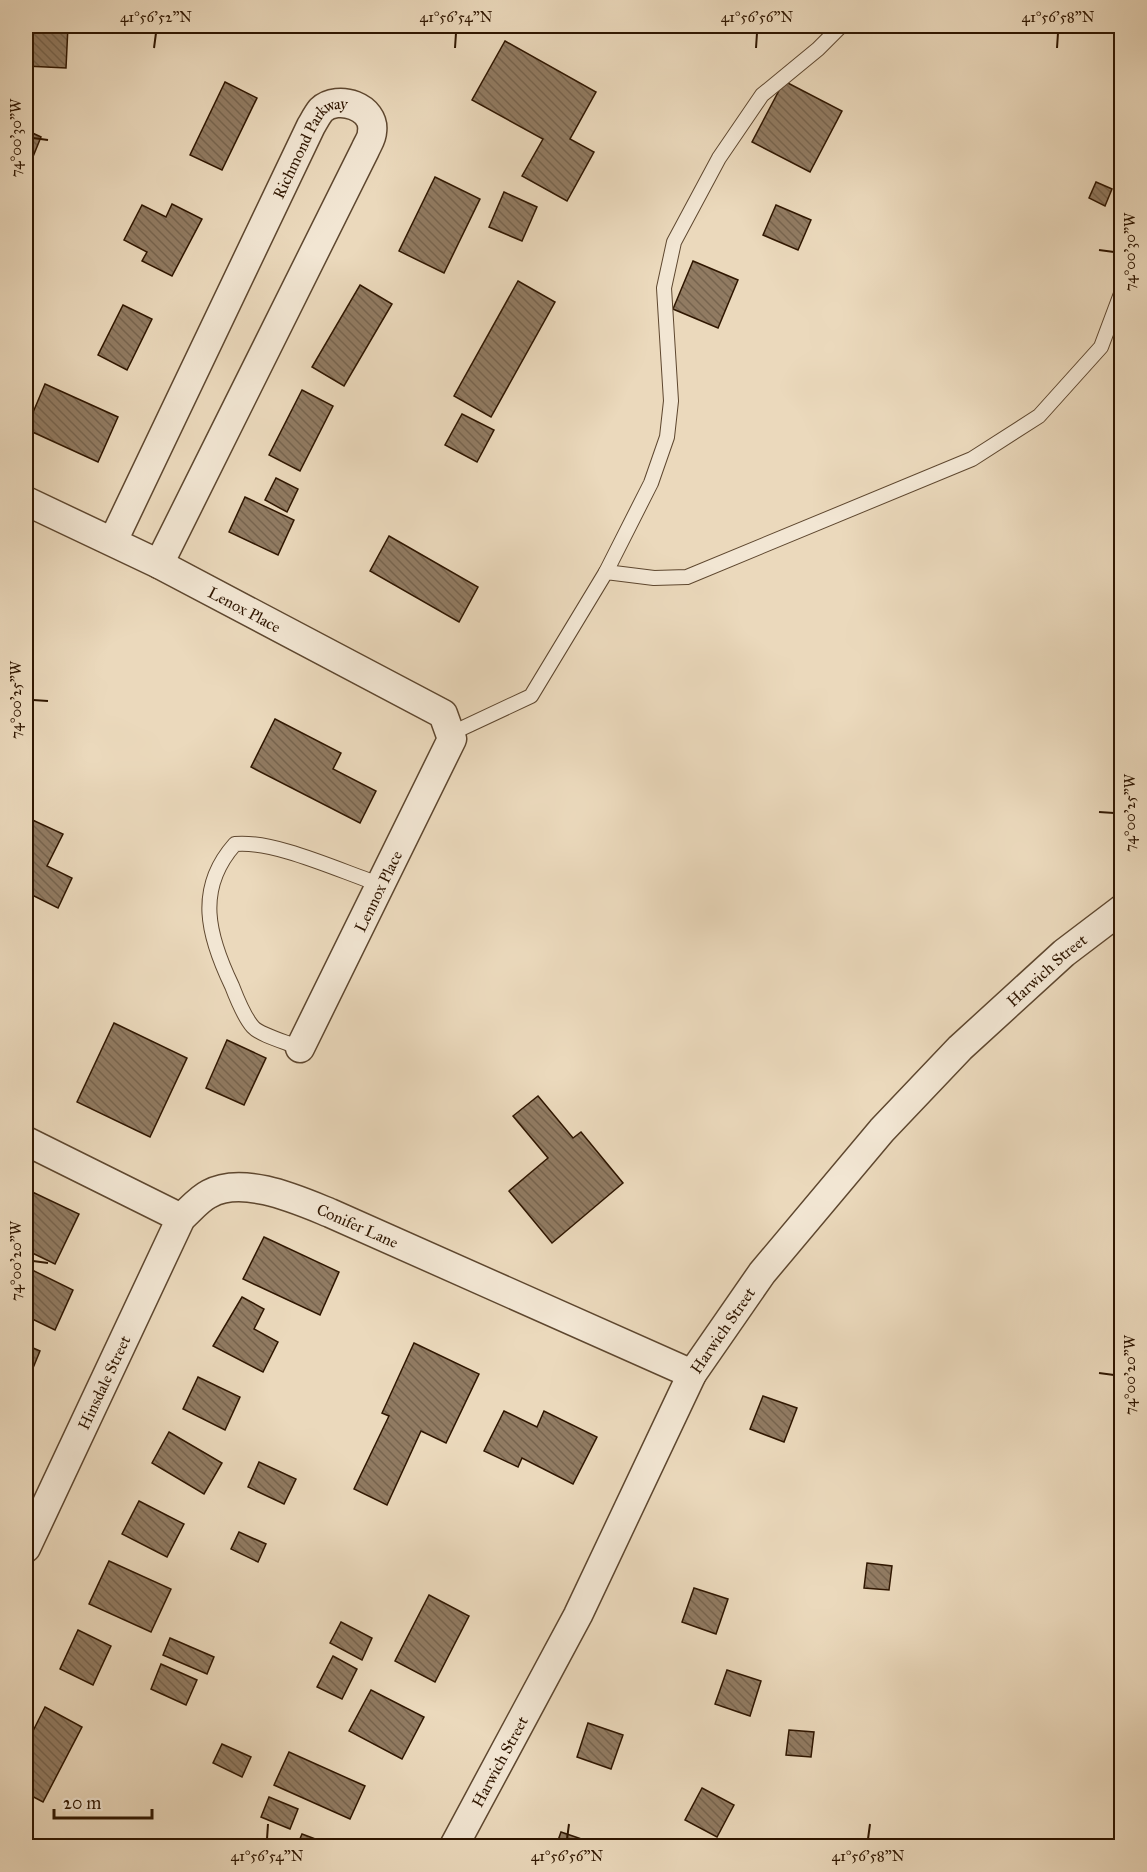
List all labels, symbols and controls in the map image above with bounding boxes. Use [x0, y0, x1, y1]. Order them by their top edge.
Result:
text: 41°56'52"N [120, 8, 192, 26]
text: 41°56'54"N [420, 8, 493, 26]
text: 41°56'56"N [721, 8, 794, 26]
text: 41°56'58"N [1022, 8, 1095, 26]
street label: Richmond Parkway [269, 94, 349, 202]
text: 74°00'30"W [7, 98, 25, 177]
text: 74°00'30"W [1121, 212, 1139, 291]
street label: Lenox Place [205, 583, 284, 637]
text: 74°00'25"W [7, 660, 25, 739]
text: 74°00'25"W [1121, 773, 1139, 852]
street label: Lennox Place [351, 847, 406, 935]
street label: Harwich Street [1003, 930, 1091, 1011]
street label: Conifer Lane [314, 1200, 401, 1252]
text: 74°00'20"W [7, 1220, 25, 1301]
street label: Harwich Street [686, 1284, 759, 1377]
street label: Hinsdale Street [74, 1332, 135, 1433]
text: 74°00'20"W [1121, 1334, 1139, 1415]
street label: Harwich Street [468, 1713, 532, 1810]
scale bar [54, 1782, 152, 1820]
text: 20 m [63, 1792, 101, 1814]
text: 41°56'54"N [231, 1847, 304, 1865]
text: 41°56'56"N [531, 1847, 604, 1865]
text: 41°56'58"N [832, 1847, 905, 1865]

